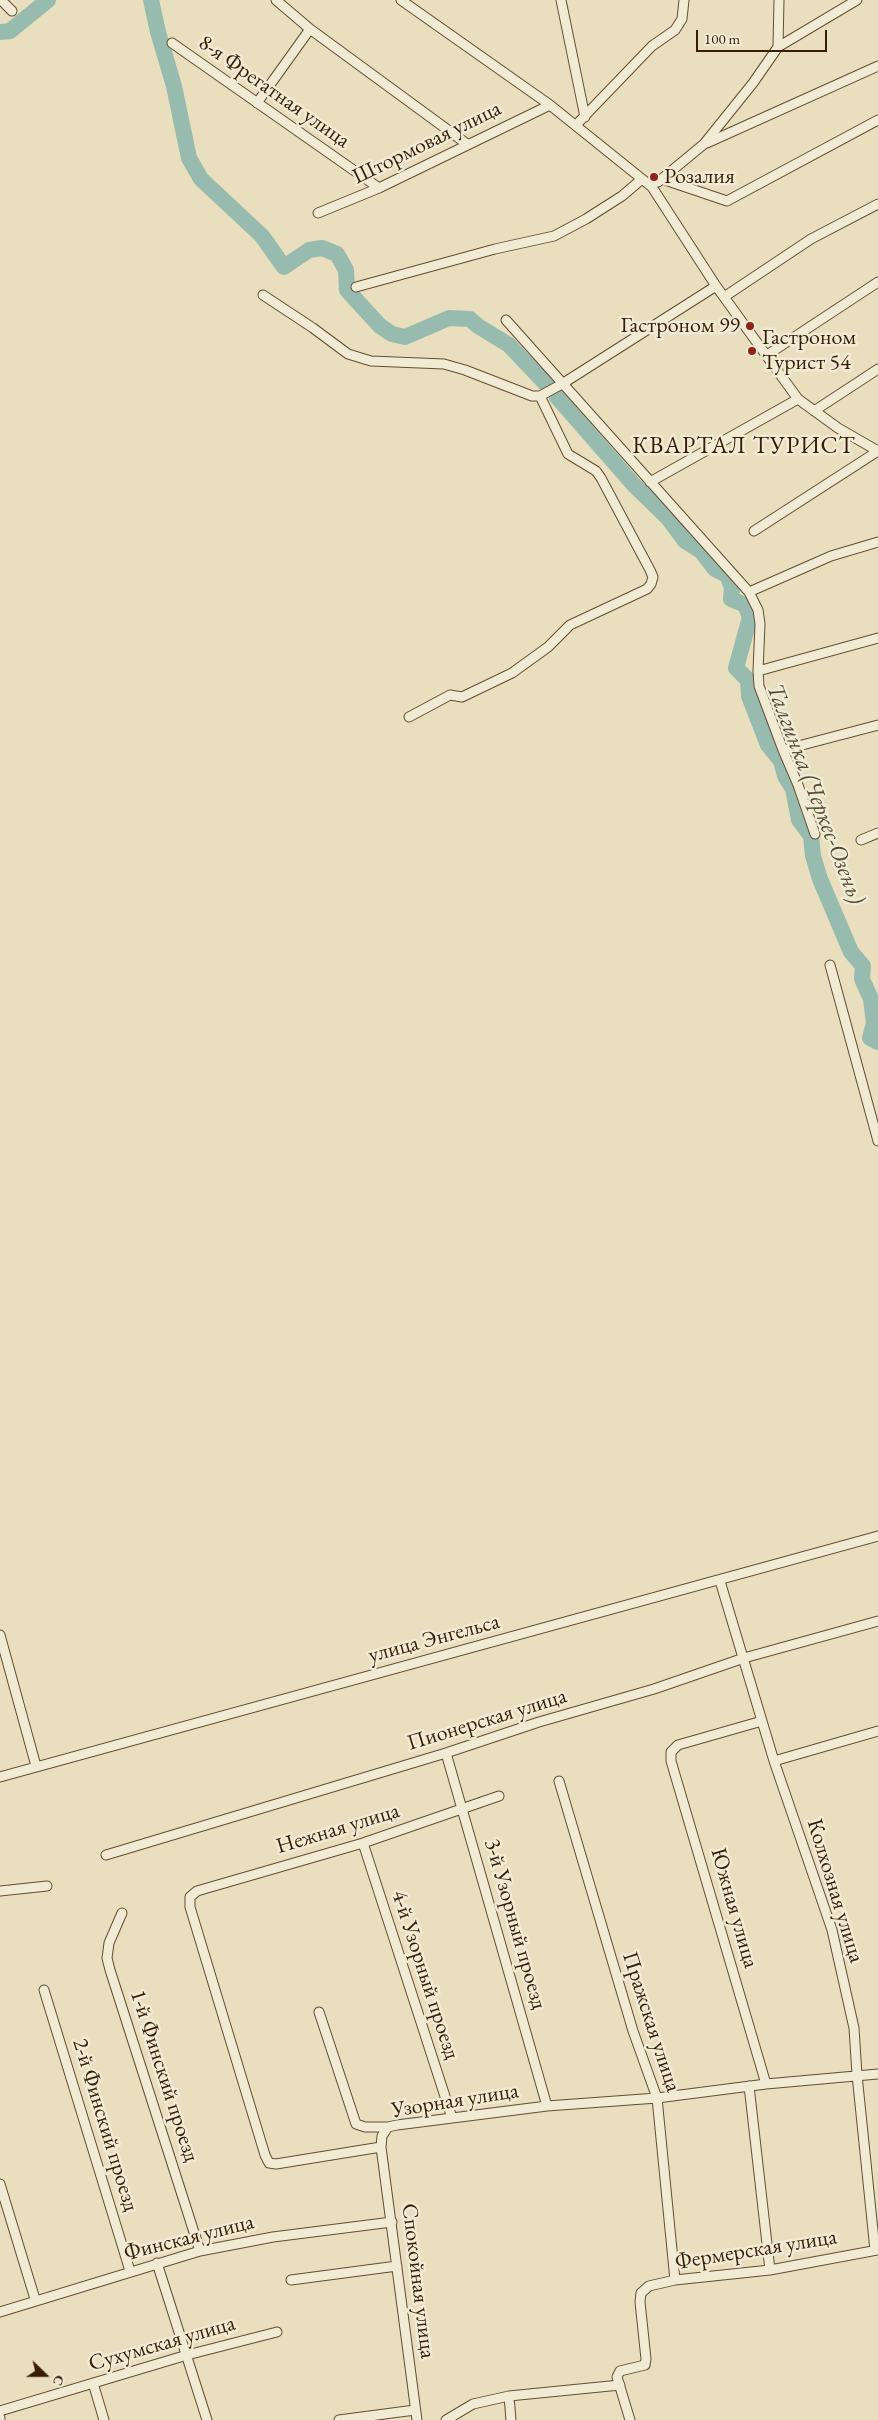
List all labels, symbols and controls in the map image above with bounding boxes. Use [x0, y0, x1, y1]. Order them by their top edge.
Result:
scale bar [698, 20, 829, 52]
text: 100 m [704, 29, 740, 48]
street label: 8-я Фрегатная улица [193, 30, 355, 154]
street label: Штормовая улица [348, 96, 506, 190]
place label: Розалия [664, 164, 735, 190]
marker: Розалия [648, 171, 660, 183]
place label: Гастроном 99 [621, 313, 740, 339]
marker: Гастроном 99 [744, 320, 756, 332]
place label: Гастроном Турист 54 [762, 325, 856, 376]
marker: Гастроном Турист 54 [746, 345, 758, 357]
district label: КВАРТАЛ ТУРИСТ [631, 432, 857, 460]
water label: Талгинка (Черкес-Озень) [760, 680, 870, 908]
street label: улица Энгельса [365, 1609, 503, 1669]
street label: Пионерская улица [404, 1683, 570, 1757]
street label: Нежная улица [273, 1798, 403, 1860]
street label: Колхозная улица [801, 1816, 869, 1966]
street label: 3-й Узорный проезд [478, 1836, 552, 2012]
street label: Южная улица [704, 1845, 764, 1971]
street label: 4-й Узорный проезд [385, 1887, 465, 2063]
street label: Пражская улица [616, 1949, 686, 2095]
street label: 1-й Финский проезд [124, 1987, 204, 2165]
street label: 2-й Финский проезд [66, 2035, 144, 2215]
street label: Узорная улица [390, 2078, 520, 2124]
street label: Спокойная улица [395, 2202, 441, 2360]
street label: Финская улица [121, 2209, 257, 2267]
street label: Фермерская улица [673, 2224, 839, 2276]
street label: Сухумская улица [86, 2310, 238, 2378]
north arrow [20, 2350, 70, 2400]
text: С [49, 2373, 69, 2389]

